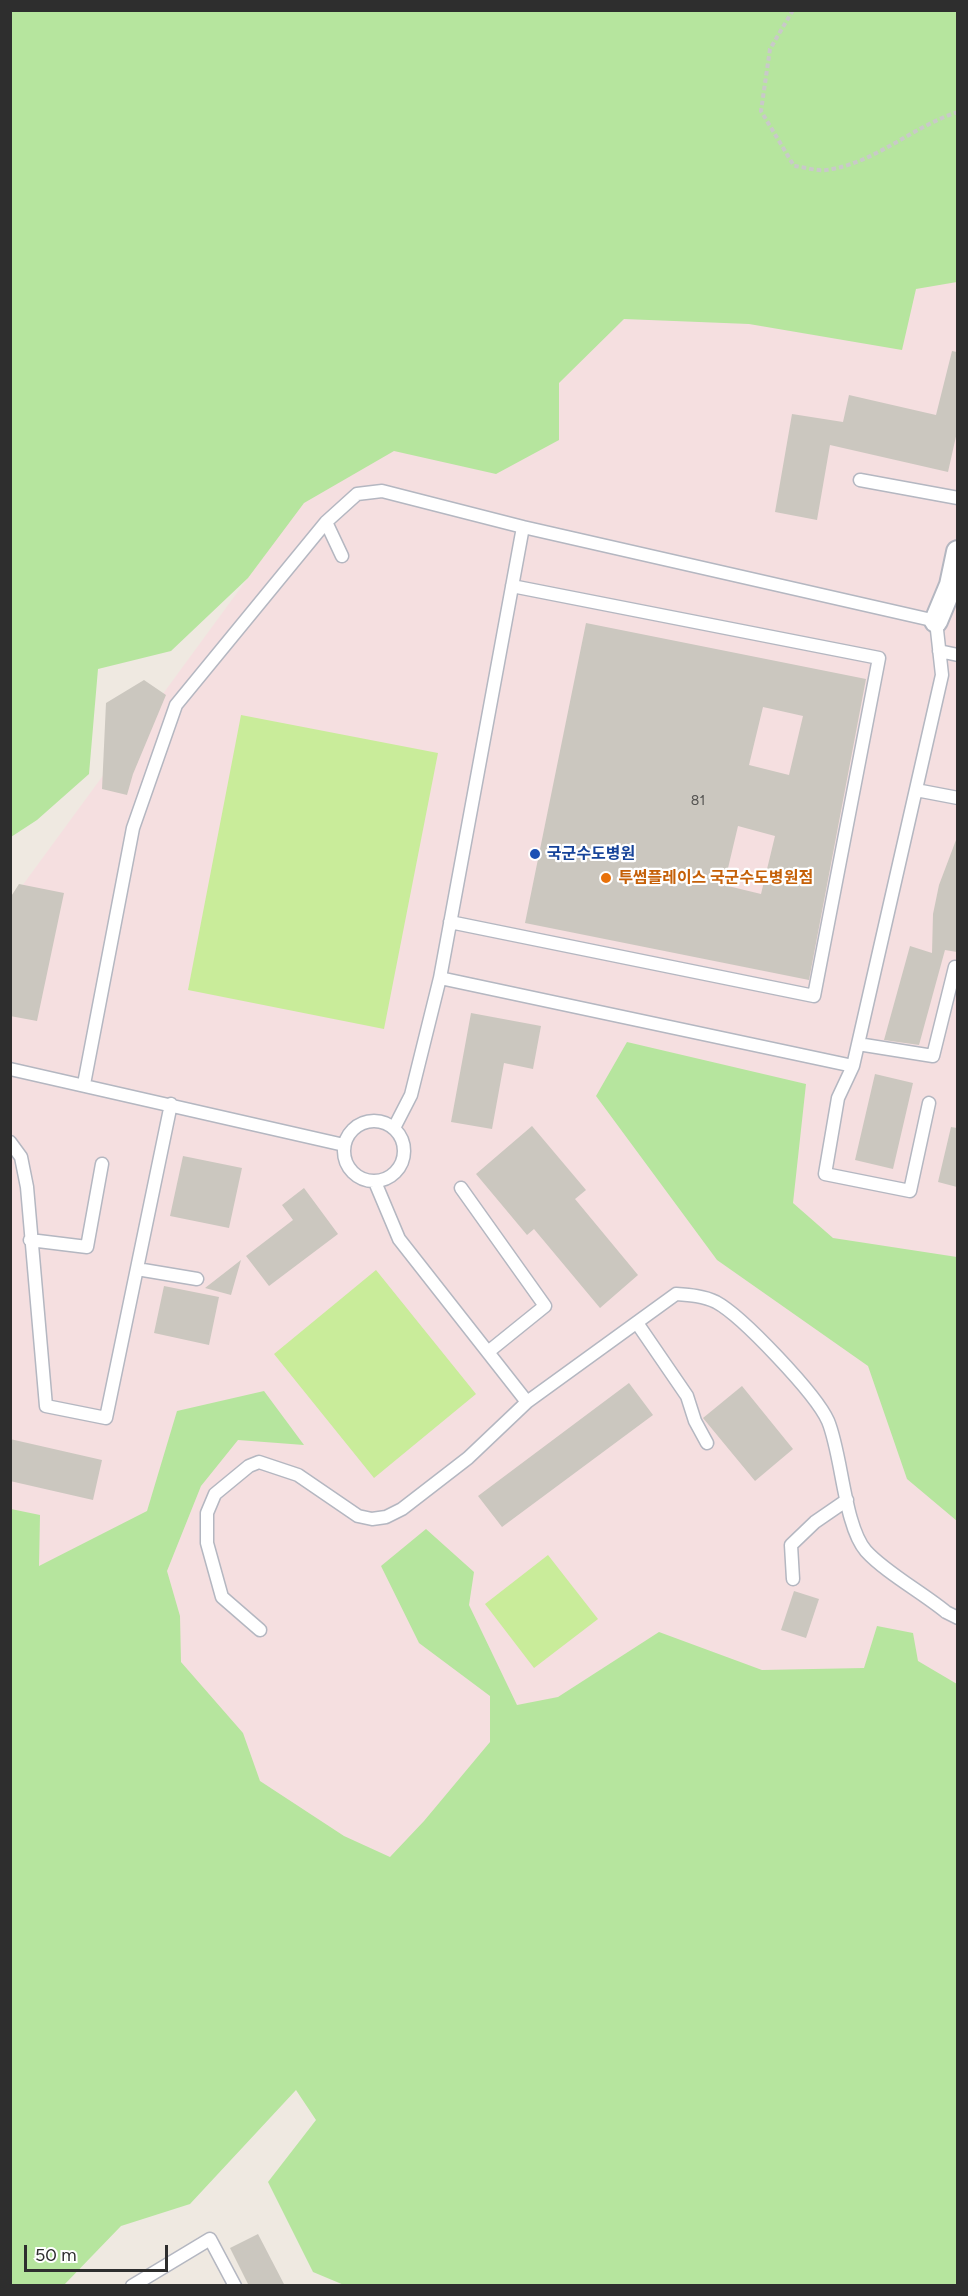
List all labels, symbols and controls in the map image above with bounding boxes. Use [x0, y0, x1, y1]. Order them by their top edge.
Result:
house number: 81 [691, 793, 705, 809]
place label: 국군수도병원 [547, 844, 635, 864]
marker: 국군수도병원 [528, 847, 542, 861]
place label: 투썸플레이스 국군수도병원점 [618, 868, 813, 888]
marker: 투썸플레이스 국군수도병원점 [599, 871, 613, 885]
scale bar [27, 2233, 171, 2271]
text: 50 m [35, 2244, 77, 2266]

